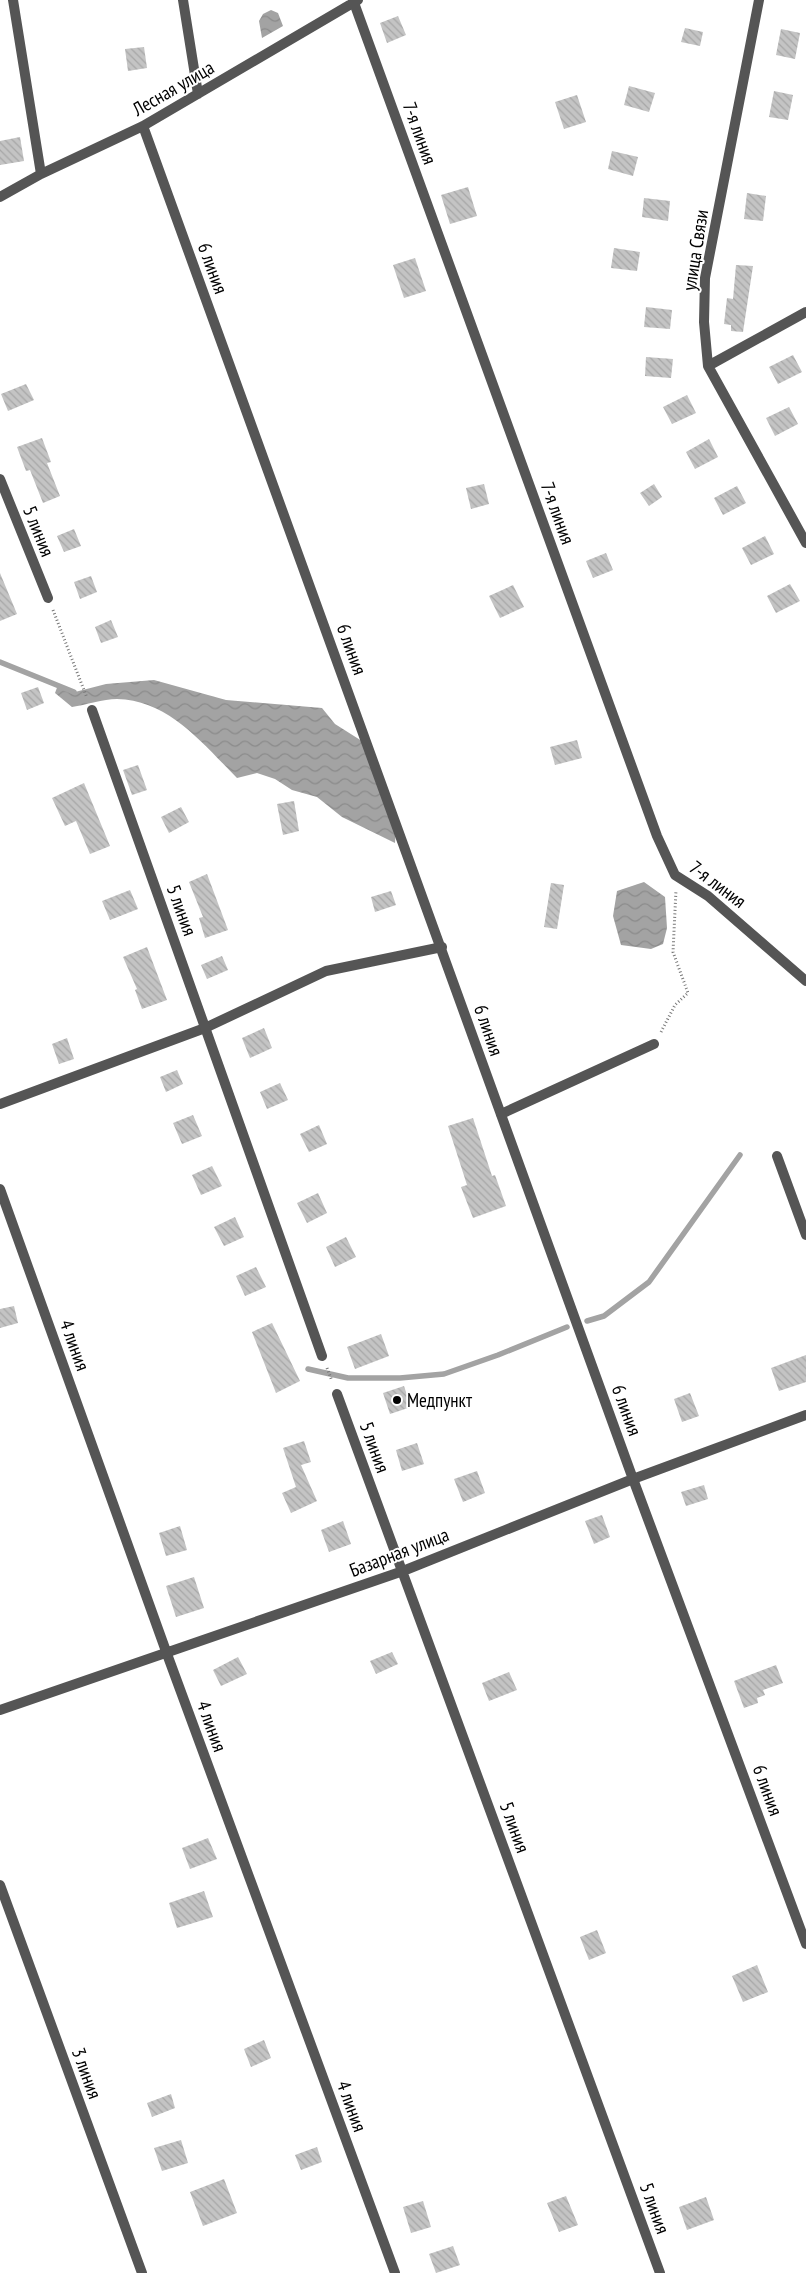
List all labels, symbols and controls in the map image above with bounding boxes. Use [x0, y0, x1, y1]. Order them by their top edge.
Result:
street label: Лесная улица [127, 55, 218, 121]
street label: 7-я линия [398, 99, 442, 167]
street label: улица Связи [677, 208, 713, 292]
street label: 6 линия [193, 239, 233, 297]
street label: 7-я линия [536, 479, 580, 547]
street label: 5 линия [18, 502, 60, 560]
street label: 6 линия [332, 620, 372, 678]
street label: 7-я линия [685, 855, 751, 913]
street label: 5 линия [162, 881, 202, 939]
street label: 6 линия [469, 1001, 509, 1059]
street label: 4 линия [55, 1316, 95, 1374]
street label: 6 линия [607, 1381, 647, 1439]
place label: Медпункт [407, 1388, 473, 1412]
marker: Медпункт [391, 1394, 403, 1406]
street label: 5 линия [355, 1418, 395, 1476]
street label: Базарная улица [346, 1522, 452, 1582]
street label: 4 линия [192, 1697, 232, 1755]
street label: 6 линия [748, 1761, 788, 1819]
street label: 5 линия [495, 1798, 535, 1856]
street label: 3 линия [67, 2044, 107, 2102]
street label: 4 линия [332, 2077, 372, 2135]
street label: 5 линия [635, 2179, 675, 2237]

